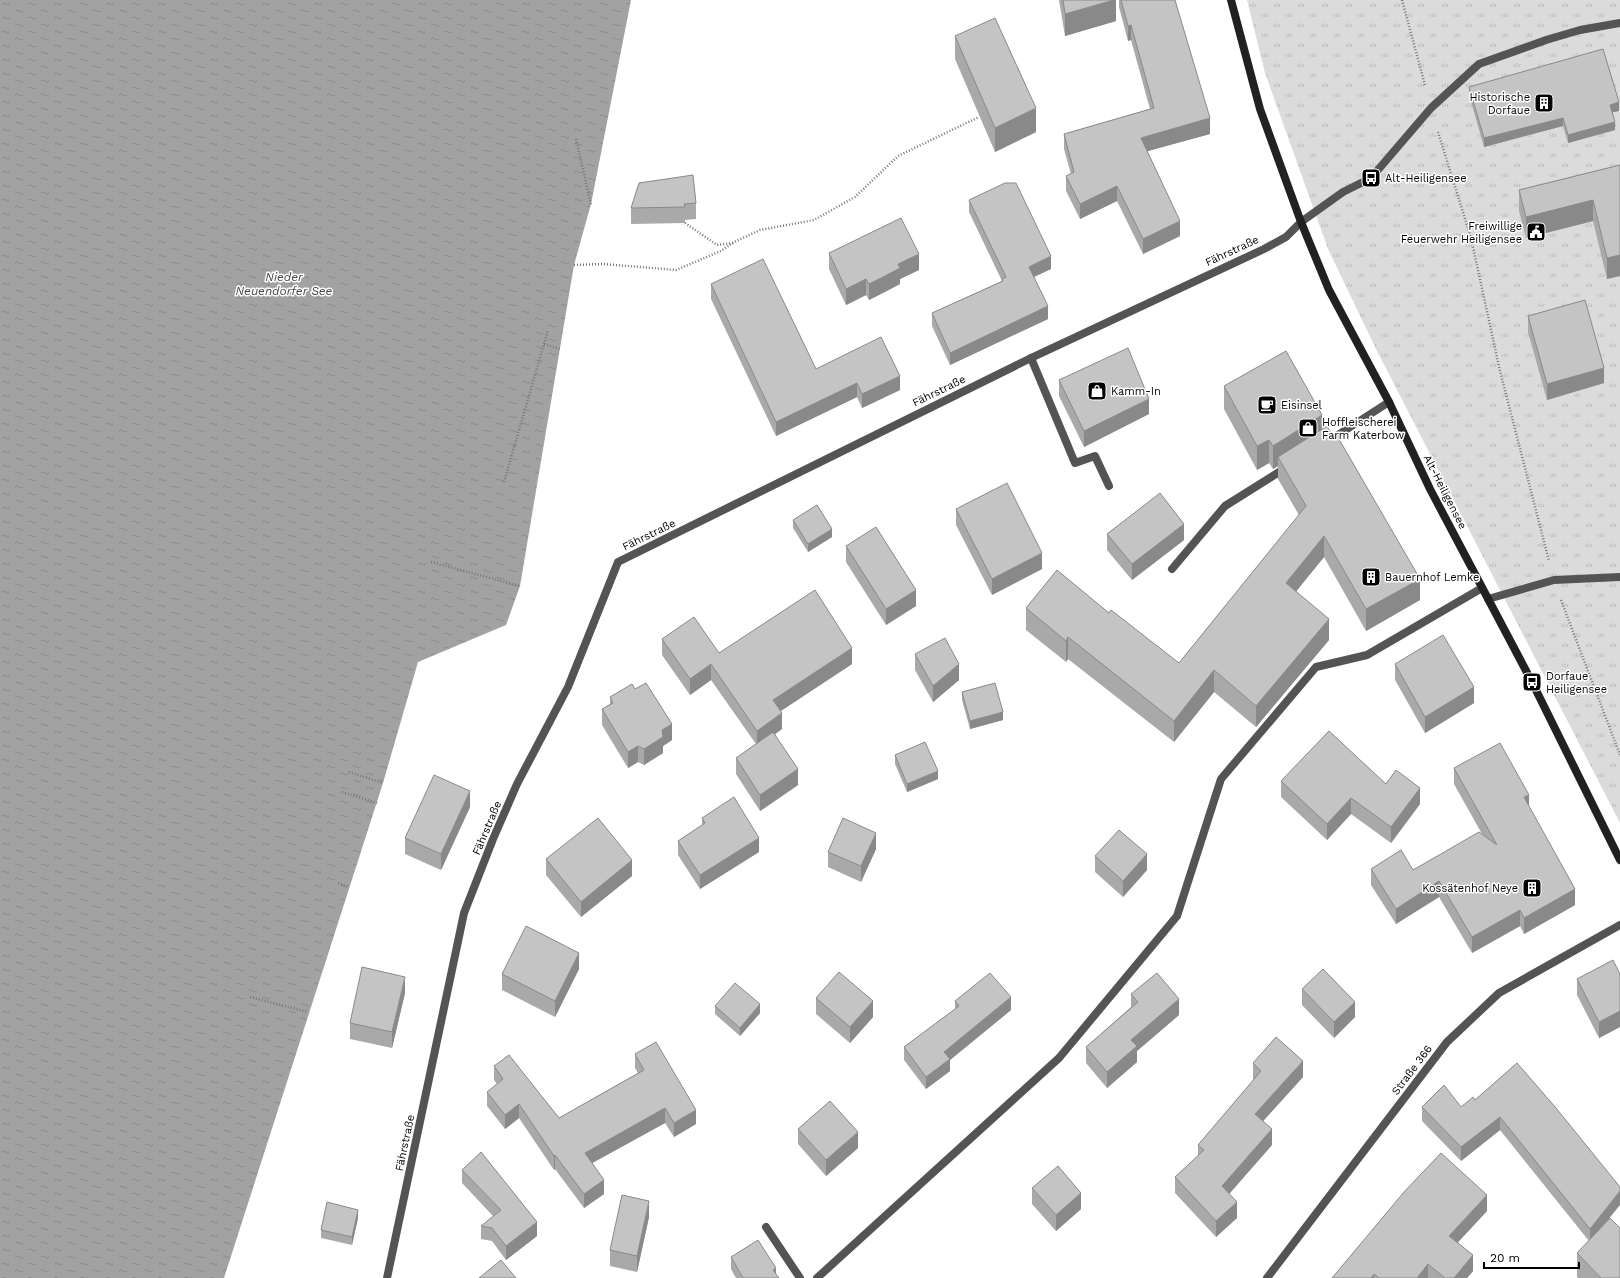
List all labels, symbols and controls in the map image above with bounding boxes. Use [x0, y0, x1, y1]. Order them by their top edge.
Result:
place label: Historische Dorfaue [1469, 91, 1530, 117]
building icon: Historische Dorfaue [1533, 92, 1555, 114]
bus stop icon: Alt-Heiligensee [1360, 167, 1382, 189]
place label: Alt-Heiligensee [1385, 172, 1467, 185]
place label: Freiwillige Feuerwehr Heiligensee [1401, 220, 1522, 246]
public building icon: Freiwillige Feuerwehr Heiligensee [1525, 221, 1547, 243]
street label: Fährstraße [1203, 233, 1261, 269]
water label: Nieder Neuendorfer See [236, 270, 333, 298]
street label: Fährstraße [910, 373, 968, 409]
shop icon: Kamm-In [1086, 380, 1108, 402]
place label: Kamm-In [1111, 385, 1161, 398]
cafe icon: Eisinsel [1256, 394, 1278, 416]
place label: Eisinsel [1281, 399, 1323, 412]
place label: Hoffleischerei Farm Katerbow [1322, 416, 1404, 442]
shop icon: Hoffleischerei Farm Katerbow [1297, 417, 1319, 439]
street label: Alt-Heiligensee [1421, 453, 1469, 531]
street label: Fährstraße [620, 517, 678, 553]
building icon: Bauernhof Lemke [1360, 566, 1382, 588]
place label: Bauernhof Lemke [1385, 571, 1479, 584]
place label: Dorfaue Heiligensee [1546, 670, 1607, 696]
bus stop icon: Dorfaue Heiligensee [1521, 671, 1543, 693]
street label: Fährstraße [470, 799, 504, 857]
building icon: Kossätenhof Neye [1521, 877, 1543, 899]
place label: Kossätenhof Neye [1422, 882, 1518, 895]
street label: Straße 366 [1389, 1042, 1435, 1097]
street label: Fährstraße [393, 1114, 417, 1172]
scale bar [1484, 1244, 1579, 1270]
text: 20 m [1490, 1251, 1520, 1265]

